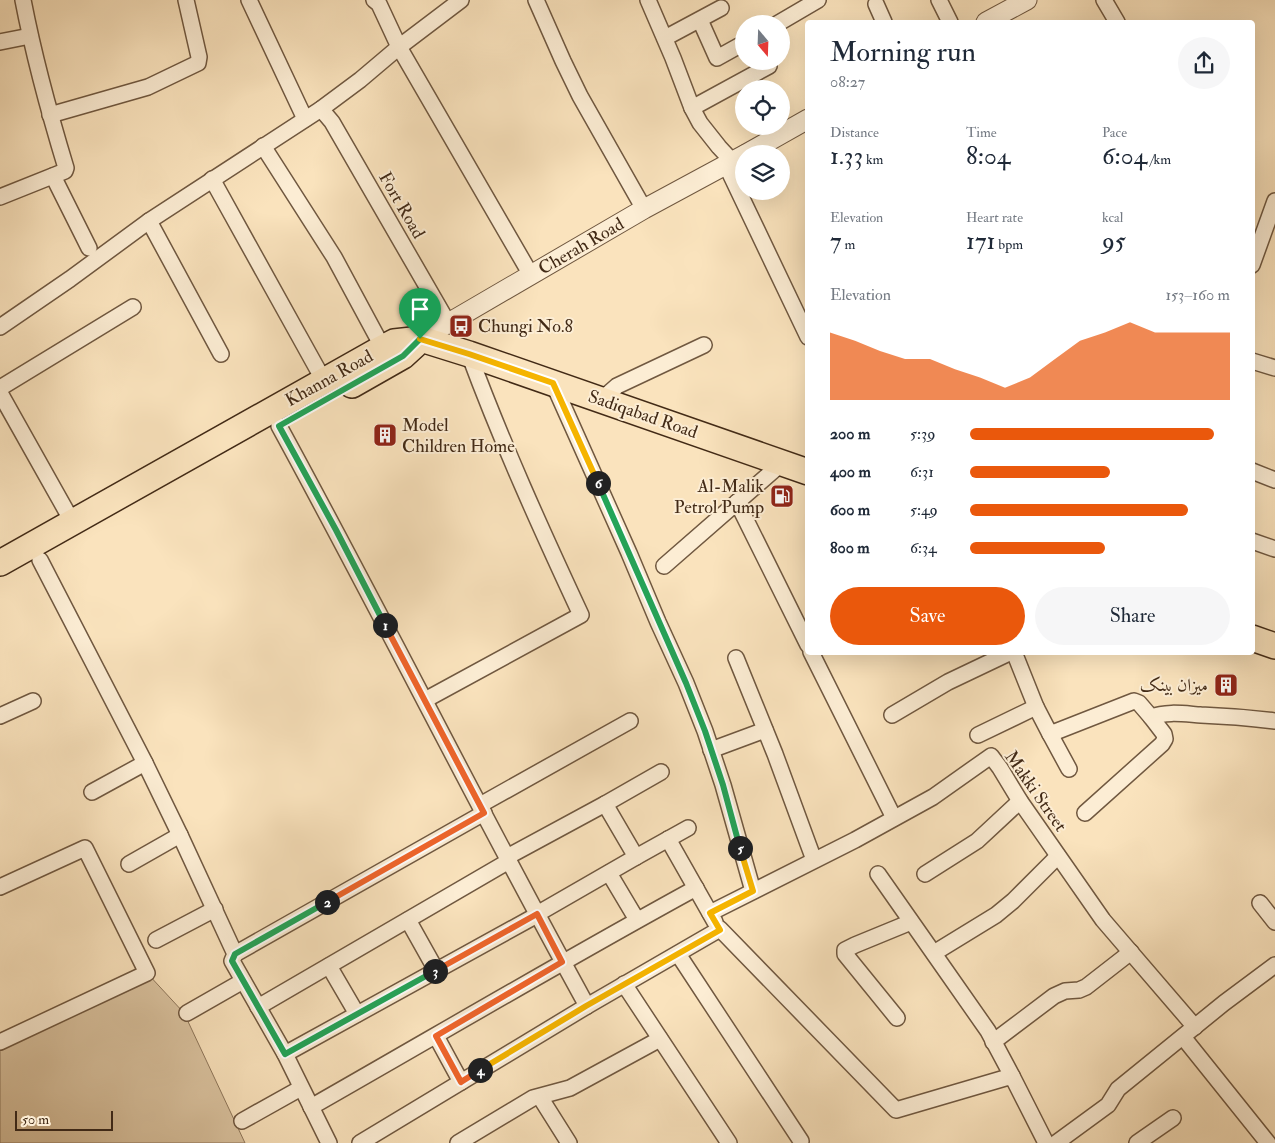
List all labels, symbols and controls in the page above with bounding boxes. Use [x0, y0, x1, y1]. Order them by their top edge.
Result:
north arrow [735, 15, 790, 70]
map controls [735, 15, 790, 200]
text: Morning run [830, 35, 976, 70]
button: share [1178, 37, 1230, 89]
text: 08:27 [830, 72, 865, 92]
button: locate [735, 80, 790, 135]
text: Distance [830, 124, 879, 141]
text: Time [966, 124, 997, 141]
text: Pace [1102, 124, 1127, 141]
text: 1.33 [830, 141, 863, 172]
text: 8:04 [966, 141, 1010, 172]
text: 6:04 [1102, 141, 1147, 172]
button: layers [735, 145, 790, 200]
text: km [863, 151, 883, 168]
text: /km [1147, 151, 1171, 168]
street label: Fort Road [373, 168, 430, 243]
text: Elevation [830, 209, 883, 226]
text: Heart rate [966, 209, 1023, 226]
text: kcal [1102, 209, 1123, 226]
street label: Cherah Road [534, 213, 628, 280]
text: 7 [830, 226, 841, 257]
text: 171 [966, 226, 995, 257]
text: 95 [1102, 226, 1126, 257]
text: m [841, 236, 855, 253]
text: bpm [995, 236, 1023, 253]
text: Elevation [830, 285, 891, 305]
text: 153–160 m [1165, 285, 1230, 305]
pin [399, 288, 441, 339]
icon: arrive [406, 295, 434, 323]
bus stop icon: Chungi No.8 [448, 313, 474, 339]
place label: Chungi No.8 [478, 315, 573, 338]
street label: Khanna Road [281, 345, 377, 412]
street label: Sadiqabad Road [585, 385, 701, 444]
place label: Model Children Home [402, 414, 515, 458]
building icon: Model Children Home [372, 422, 398, 448]
text: 200 m [830, 424, 870, 444]
text: 5:39 [910, 424, 935, 444]
text: 400 m [830, 462, 871, 482]
text: 6:31 [910, 462, 934, 482]
pin: 6 [586, 470, 610, 496]
text: 6 [595, 475, 602, 492]
place label: Al-Malik Petrol Pump [674, 475, 764, 519]
fuel station icon: Al-Malik Petrol Pump [769, 483, 795, 509]
text: 600 m [830, 500, 870, 520]
text: 5:49 [910, 500, 938, 520]
text: 800 m [830, 538, 870, 558]
text: 6:34 [910, 538, 937, 558]
button: Save [830, 587, 1025, 645]
button: Share [1035, 587, 1230, 645]
pin: 1 [372, 612, 398, 638]
text: 1 [383, 617, 388, 634]
building icon: میزان بینک [1213, 672, 1239, 698]
place label: میزان بینک [1140, 674, 1208, 697]
street label: Makki Street [999, 746, 1072, 836]
pin: 5 [728, 836, 752, 860]
text: 5 [737, 840, 744, 857]
pin: 2 [314, 890, 340, 914]
text: 2 [324, 894, 331, 911]
pin: 3 [422, 958, 448, 984]
text: 3 [433, 963, 438, 980]
pin: 4 [468, 1058, 492, 1082]
text: 4 [477, 1062, 484, 1079]
scale bar [15, 1108, 112, 1131]
text: 50 m [22, 1111, 49, 1128]

